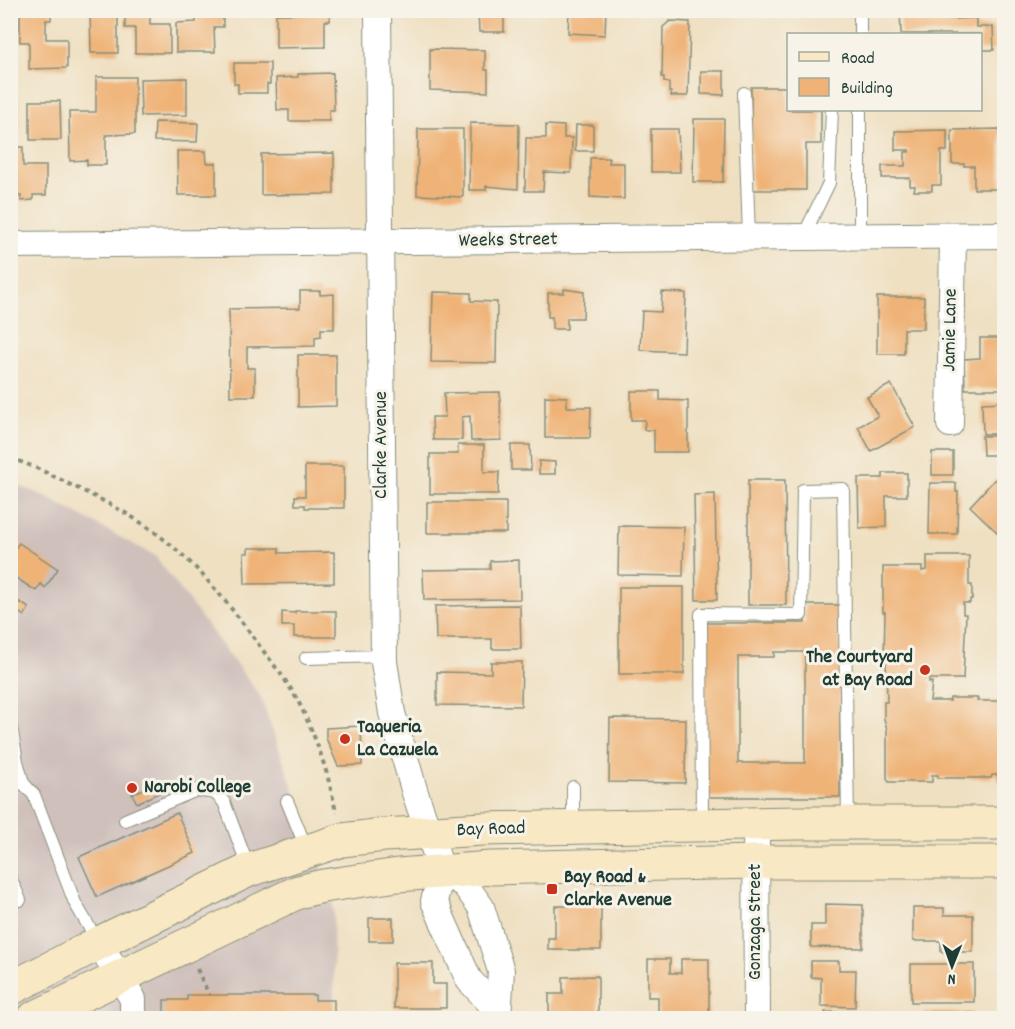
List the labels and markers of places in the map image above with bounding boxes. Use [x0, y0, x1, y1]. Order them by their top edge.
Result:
place label: The Courtyard at Bay Road [806, 644, 913, 695]
marker: The Courtyard at Bay Road [918, 663, 932, 677]
place label: Taqueria La Cazuela [357, 714, 438, 765]
marker: Taqueria La Cazuela [338, 732, 352, 746]
place label: Narobi College [144, 774, 251, 802]
marker: Narobi College [125, 781, 139, 795]
place label: Bay Road & Clarke Avenue [564, 864, 672, 915]
marker: Bay Road & Clarke Avenue [545, 882, 559, 896]

